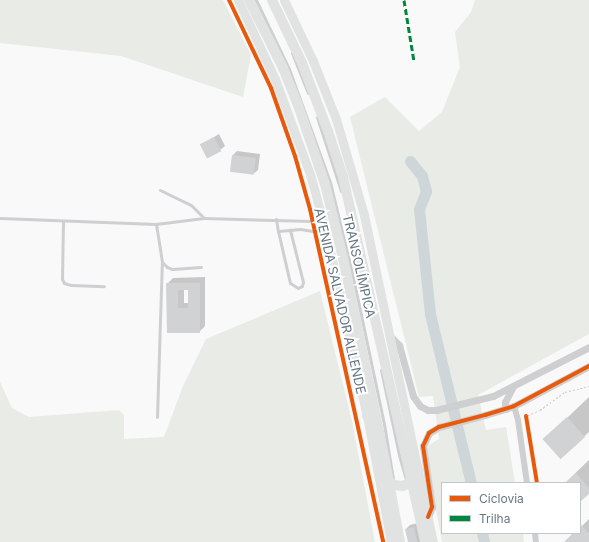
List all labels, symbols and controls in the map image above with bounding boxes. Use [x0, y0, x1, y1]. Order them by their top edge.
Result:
street label: AVENIDA SALVADOR ALLENDE [311, 207, 369, 395]
street label: TRANSOLÍMPICA [339, 212, 379, 320]
legend [441, 482, 581, 534]
text: Ciclovia [479, 491, 524, 506]
text: Trilha [479, 511, 510, 526]

